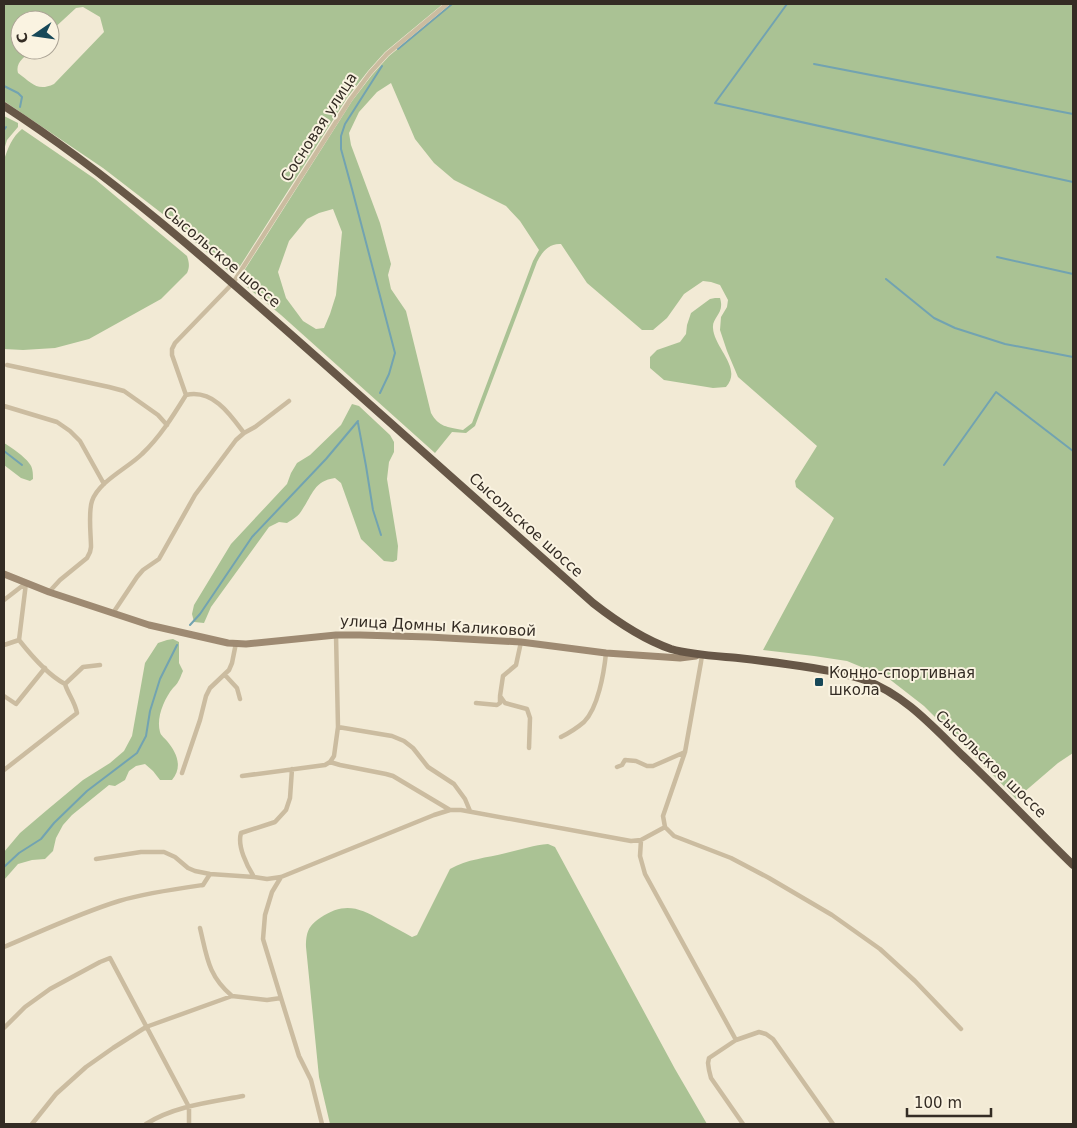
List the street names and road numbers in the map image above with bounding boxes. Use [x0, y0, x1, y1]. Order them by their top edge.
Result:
street label: Сосновая улица [277, 69, 361, 185]
street label: Сысольское шоссе [160, 203, 284, 311]
street label: Сысольское шоссе [465, 469, 587, 581]
street label: улица Домны Каликовой [340, 612, 536, 640]
street label: Сысольское шоссе [932, 706, 1050, 822]

